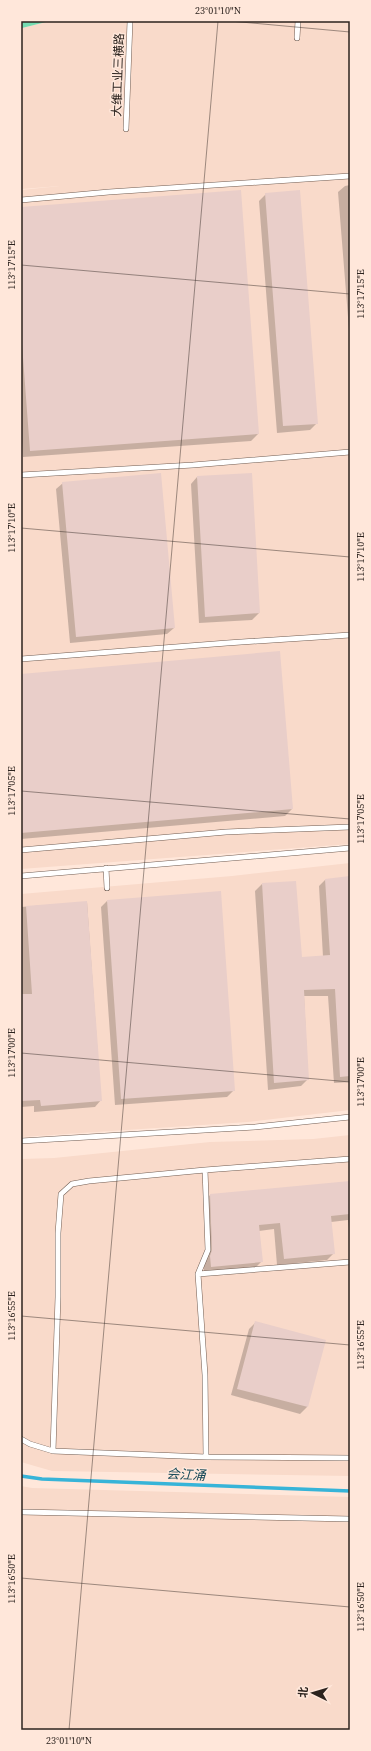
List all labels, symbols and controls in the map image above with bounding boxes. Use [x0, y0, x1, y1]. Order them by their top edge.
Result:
text: 23°01'10"N [195, 4, 241, 17]
street label: 大维工业三横路 [109, 33, 127, 117]
text: 113°17'15"E [5, 240, 18, 290]
text: 113°17'15"E [354, 269, 367, 319]
text: 113°17'10"E [5, 503, 18, 553]
text: 113°17'10"E [354, 532, 367, 582]
text: 113°17'05"E [5, 766, 18, 816]
text: 113°17'05"E [354, 794, 367, 844]
text: 113°17'00"E [5, 1028, 18, 1078]
text: 113°17'00"E [354, 1057, 367, 1107]
text: 113°16'55"E [5, 1291, 18, 1341]
text: 113°16'55"E [354, 1320, 367, 1370]
water label: 会江涌 [166, 1465, 208, 1484]
text: 113°16'50"E [5, 1554, 18, 1604]
text: 113°16'50"E [354, 1582, 367, 1632]
north arrow [293, 1673, 333, 1713]
text: 北 [296, 1686, 311, 1698]
text: 23°01'10"N [46, 1734, 92, 1747]

